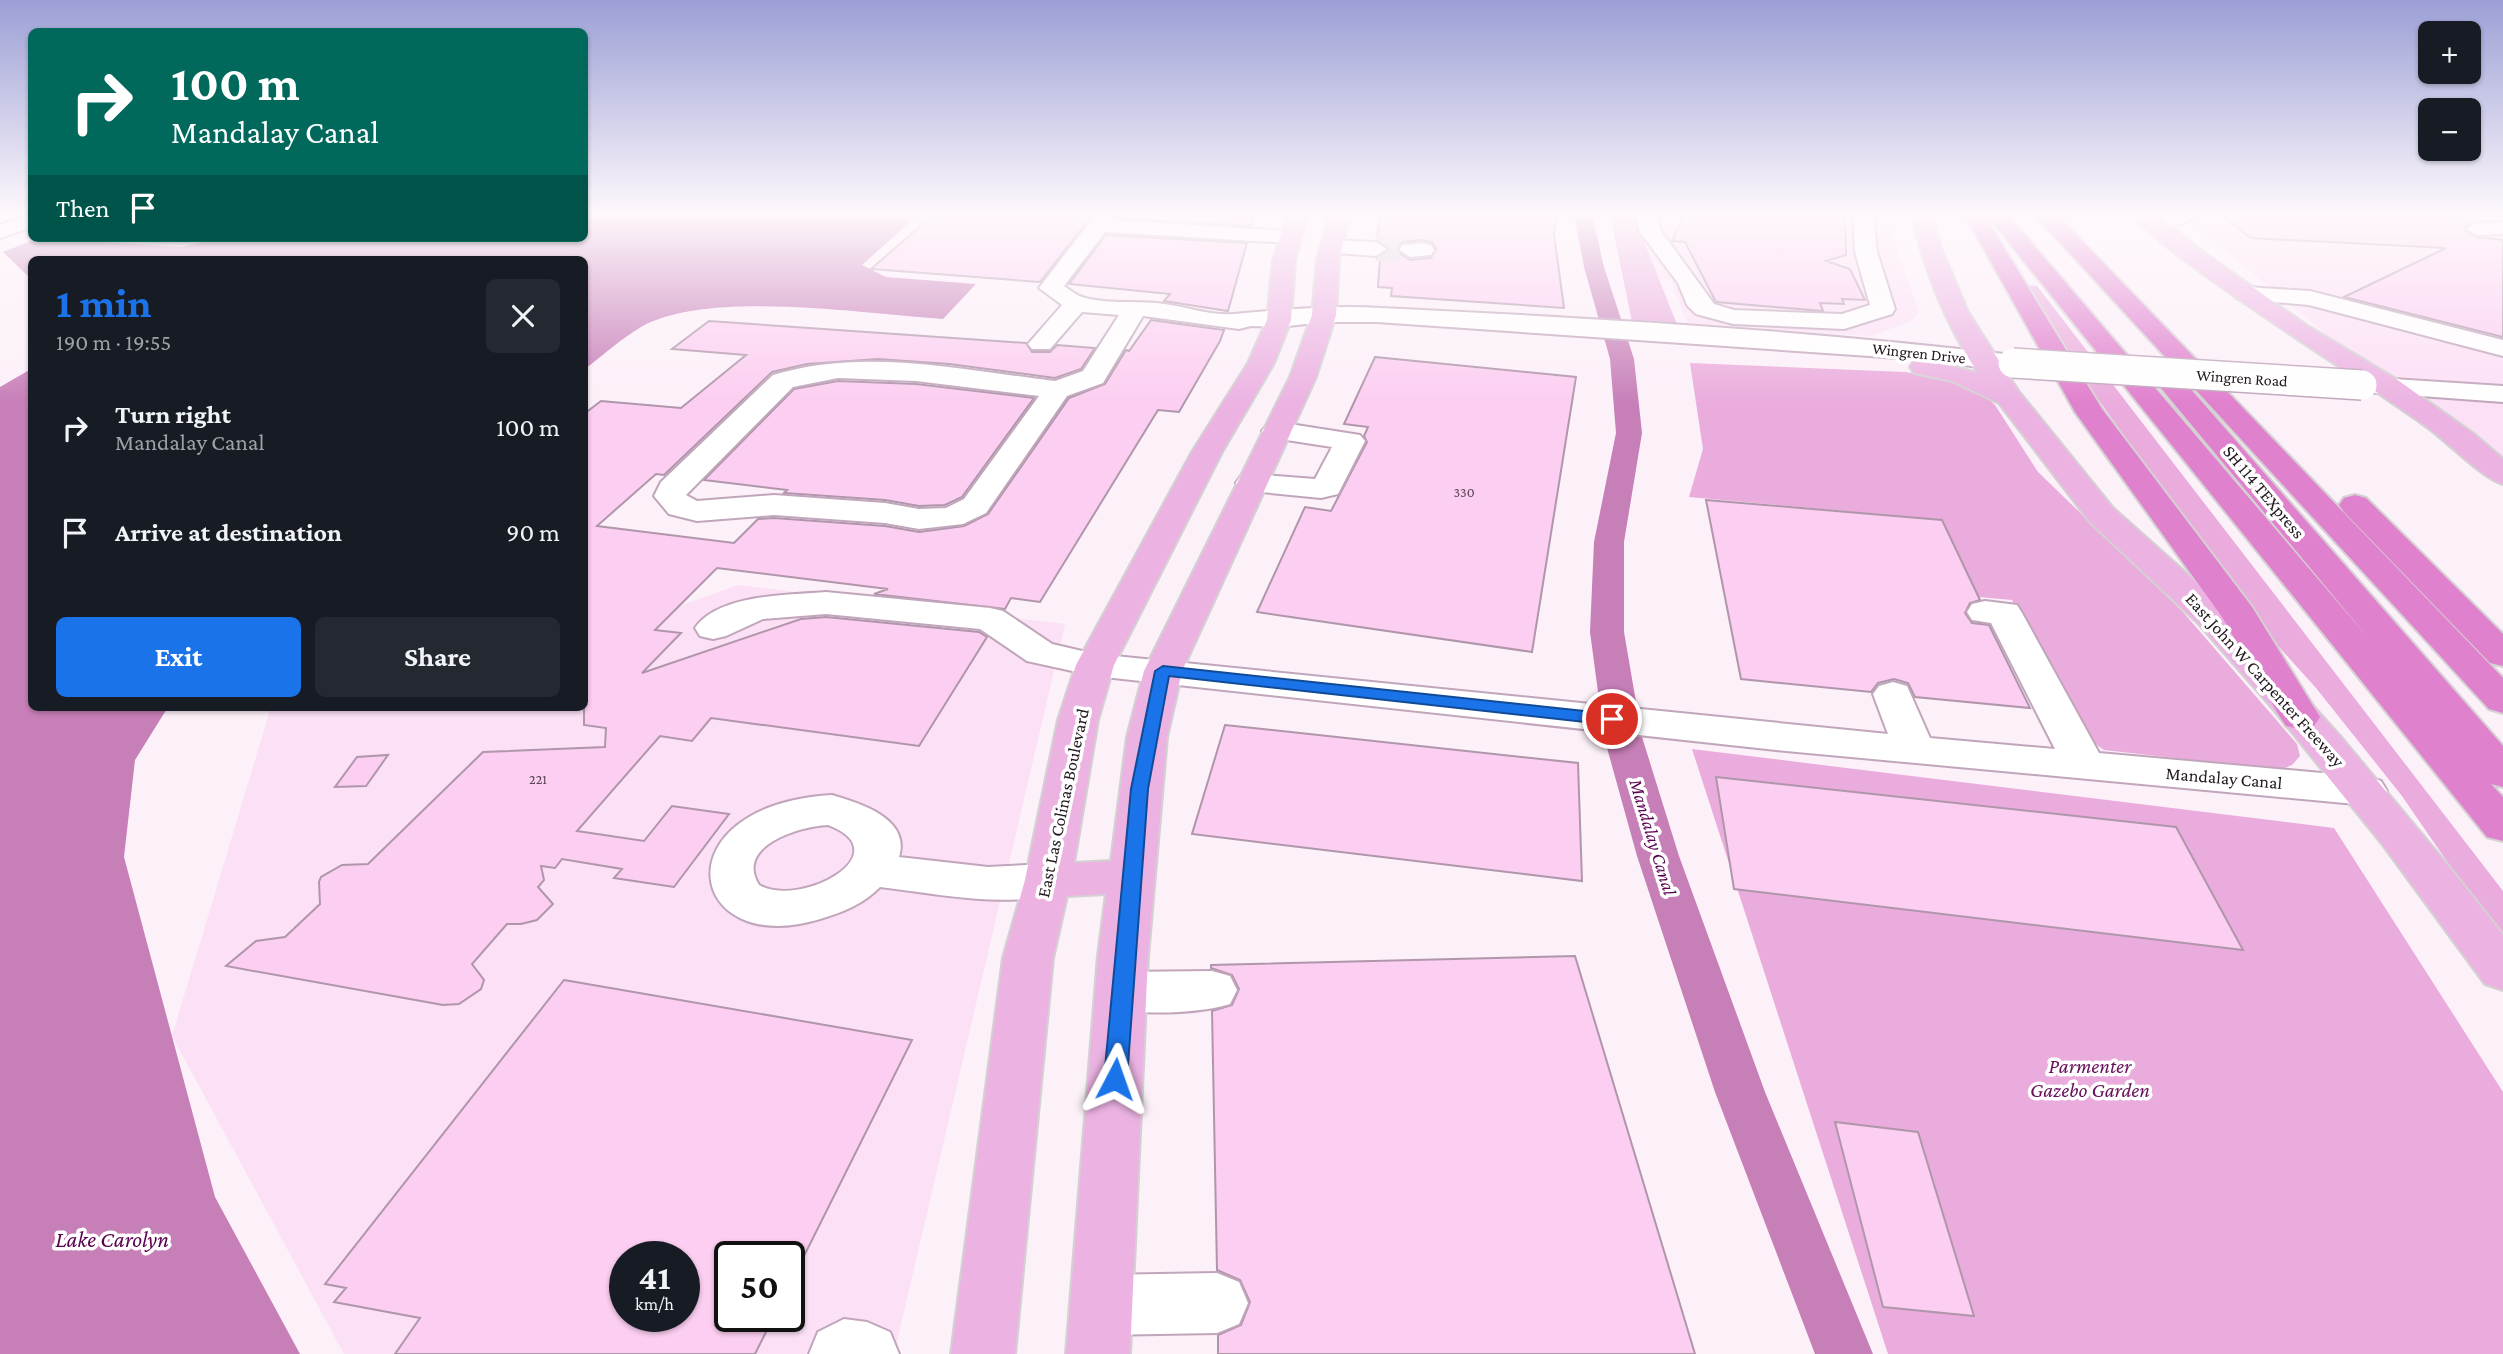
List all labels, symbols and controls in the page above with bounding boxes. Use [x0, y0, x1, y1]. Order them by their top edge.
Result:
map controls [2418, 21, 2481, 161]
button: + [2418, 21, 2481, 84]
icon: right [56, 56, 147, 147]
text: 100 m [171, 56, 300, 111]
button: − [2418, 98, 2481, 161]
text: Mandalay Canal [171, 114, 379, 150]
icon: arrive [124, 189, 162, 227]
text: Then [56, 194, 110, 223]
text: 1 min [56, 279, 152, 326]
button: close [486, 279, 560, 353]
text: 190 m · 19:55 [56, 329, 171, 355]
street label: Wingren Drive [1871, 340, 1966, 367]
street label: Wingren Road [2196, 366, 2289, 391]
text: Turn right [115, 400, 231, 429]
icon: right [56, 409, 94, 447]
text: 100 m [496, 413, 560, 442]
text: Mandalay Canal [115, 429, 264, 455]
street label: SH 114 TEXpress [2219, 441, 2309, 543]
house number: 330 [1453, 484, 1475, 500]
icon: arrive [56, 514, 94, 552]
text: Arrive at destination [115, 518, 342, 547]
text: 90 m [506, 518, 560, 547]
street label: East John W Carpenter Freeway [2181, 589, 2349, 772]
button: Exit [56, 617, 301, 697]
button: Share [315, 617, 560, 697]
pin [1582, 689, 1642, 749]
icon: arrive [1593, 700, 1631, 738]
street label: East Las Colinas Boulevard [1033, 706, 1093, 899]
street label: Mandalay Canal [2165, 763, 2283, 793]
house number: 221 [529, 771, 547, 787]
water label: Mandalay Canal [1625, 775, 1681, 898]
position arrow [1078, 1042, 1152, 1116]
park label: Parmenter Gazebo Garden [2030, 1054, 2150, 1102]
water label: Lake Carolyn [55, 1226, 169, 1252]
speed limit sign: 50 [714, 1241, 805, 1332]
text: 41 [639, 1258, 670, 1297]
text: km/h [635, 1294, 674, 1314]

